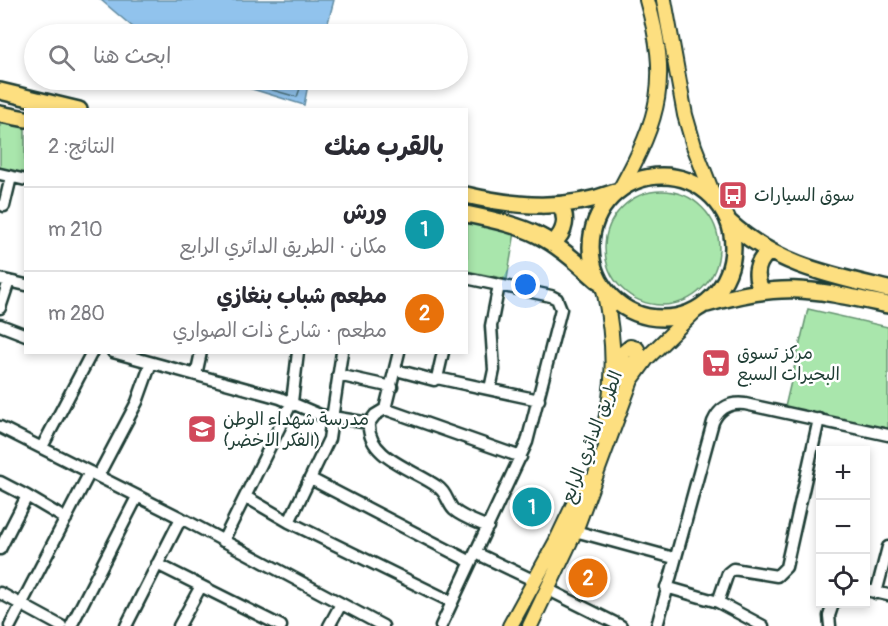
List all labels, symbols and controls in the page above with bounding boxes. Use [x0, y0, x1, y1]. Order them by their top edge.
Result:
search box [24, 24, 468, 90]
icon: search [45, 41, 78, 74]
text: ابحث هنا [93, 42, 171, 70]
text: بالقرب منك [324, 131, 444, 163]
text: النتائج: 2 [48, 134, 115, 159]
bus stop icon: سوق السيارات [717, 179, 749, 211]
place label: سوق السيارات [754, 184, 855, 207]
text: ورش [343, 198, 387, 226]
text: 210 m [48, 217, 103, 242]
text: 1 [421, 217, 428, 242]
text: مكان · الطريق الدائري الرابع [179, 234, 387, 259]
your location [511, 270, 540, 299]
text: مطعم شباب بنغازي [217, 282, 387, 310]
text: 280 m [48, 301, 105, 326]
text: 2 [419, 301, 430, 326]
text: مطعم · شارع ذات الصواري [173, 318, 387, 343]
place label: مركز تسوق البحيرات السبع [737, 342, 840, 387]
supermarket icon: مركز تسوق البحيرات السبع [700, 347, 732, 379]
street label: الطريق الدائري الرابع [556, 368, 629, 507]
place label: مدرسة شهداء الوطن (الفكر الاخضر) [223, 408, 369, 452]
school or university icon: مدرسة شهداء الوطن (الفكر الاخضر) [186, 413, 218, 445]
map controls [816, 446, 870, 608]
button: + [816, 446, 870, 500]
pin: 1 [512, 484, 552, 530]
button: − [816, 500, 870, 554]
button: locate [816, 554, 870, 608]
pin: 2 [568, 556, 608, 600]

